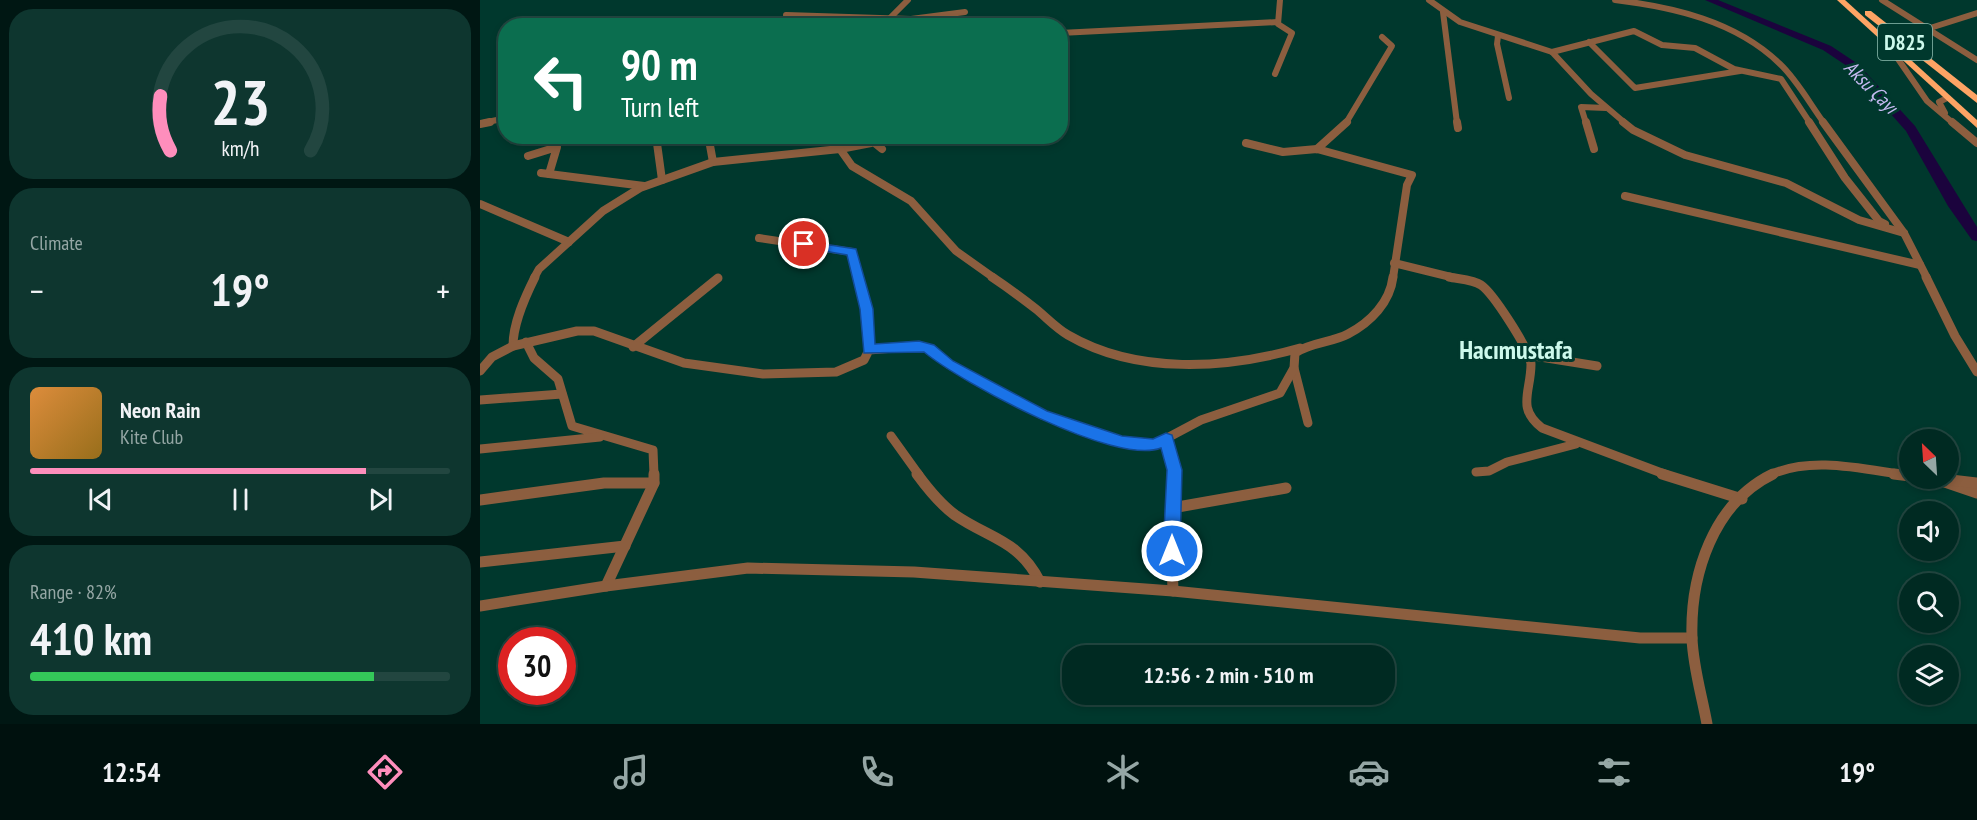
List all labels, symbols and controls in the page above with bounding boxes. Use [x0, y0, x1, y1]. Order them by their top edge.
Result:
road number: D825 [1878, 24, 1932, 60]
text: 90 m [621, 37, 698, 92]
icon: left [522, 42, 600, 120]
water label: Aksu Çayı [1839, 55, 1905, 121]
text: 23 [210, 61, 270, 142]
text: Turn left [621, 90, 699, 124]
text: km/h [221, 134, 259, 162]
pin [778, 218, 829, 269]
icon: arrive [787, 227, 820, 260]
text: Climate [30, 230, 83, 256]
text: 19° [210, 260, 270, 318]
text: − [30, 269, 44, 312]
text: + [436, 269, 450, 312]
district label: Hacımustafa [1459, 333, 1573, 366]
text: Neon Rain [120, 396, 200, 424]
text: Kite Club [120, 424, 183, 450]
north arrow [1899, 429, 1959, 489]
map controls [1899, 429, 1959, 705]
icon: previous [84, 483, 117, 516]
icon: pause [224, 483, 257, 516]
icon: next [364, 483, 397, 516]
button: sound [1899, 501, 1959, 561]
position arrow [1140, 519, 1204, 583]
button: search [1899, 573, 1959, 633]
text: Range · 82% [30, 579, 117, 605]
text: 410 km [30, 609, 152, 667]
speed limit sign: 30 [498, 627, 576, 705]
button: layers [1899, 645, 1959, 705]
text: 12:56 · 2 min · 510 m [1143, 661, 1314, 689]
icon: directions [364, 751, 406, 793]
icon: music [610, 751, 652, 793]
icon: phone [856, 751, 898, 793]
icon: climate [1102, 751, 1144, 793]
icon: car [1348, 751, 1390, 793]
icon: filters [1593, 751, 1635, 793]
text: 12:54 [102, 755, 160, 789]
text: 19° [1839, 755, 1875, 789]

